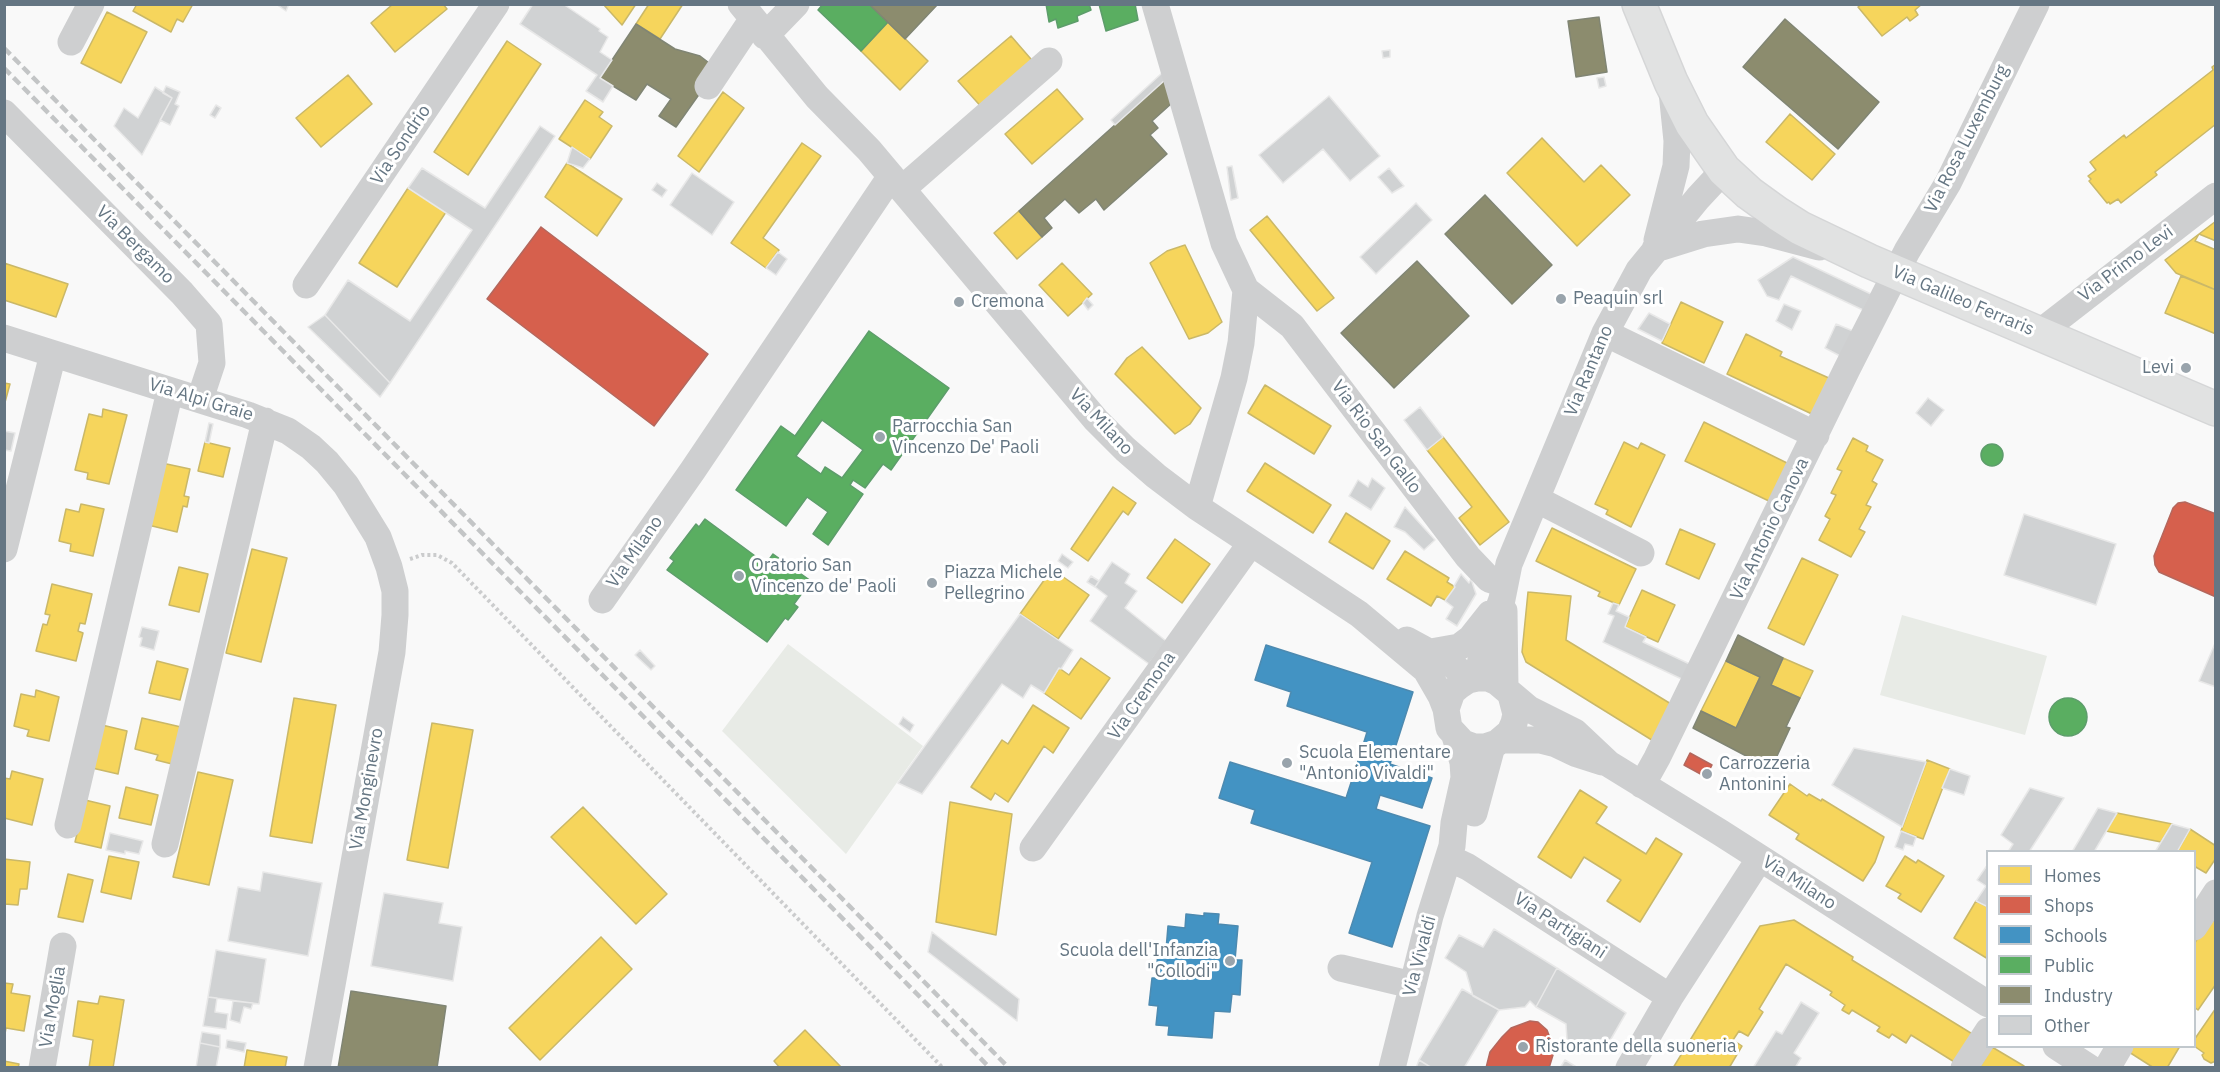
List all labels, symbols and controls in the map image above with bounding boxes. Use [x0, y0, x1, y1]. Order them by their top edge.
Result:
street label: Via Rosa Luxemburg [1920, 61, 2014, 217]
street label: Via Sondrio [366, 101, 436, 189]
street label: Via Bergamo [91, 201, 179, 289]
street label: Via Primo Levi [2074, 221, 2178, 307]
street label: Via Galileo Ferraris [1889, 261, 2037, 341]
place label: Peaquin srl [1573, 288, 1663, 310]
place label: Cremona [971, 291, 1044, 313]
marker: Peaquin srl [1554, 292, 1568, 306]
marker: Cremona [952, 295, 966, 309]
street label: Via Rantano [1560, 322, 1618, 420]
place label: Levi [2142, 357, 2174, 379]
marker: Levi [2179, 361, 2193, 375]
street label: Via Alpi Graie [146, 374, 256, 426]
street label: Via Rio San Gallo [1326, 376, 1426, 498]
street label: Via Milano [1065, 384, 1137, 460]
place label: Parrocchia San Vincenzo De' Paoli [892, 416, 1039, 458]
marker: Parrocchia San Vincenzo De' Paoli [873, 430, 887, 444]
street label: Via Antonio Canova [1726, 454, 1814, 604]
street label: Via Milano [602, 512, 668, 592]
place label: Oratorio San Vincenzo de' Paoli [751, 555, 897, 598]
place label: Piazza Michele Pellegrino [944, 562, 1063, 604]
marker: Oratorio San Vincenzo de' Paoli [732, 569, 746, 583]
marker: Piazza Michele Pellegrino [925, 576, 939, 590]
street label: Via Cremona [1104, 648, 1180, 744]
street label: Via Monginevro [346, 726, 388, 852]
place label: Scuola Elementare "Antonio Vivaldi" [1299, 742, 1451, 784]
place label: Carrozzeria Antonini [1719, 753, 1810, 795]
marker: Scuola Elementare "Antonio Vivaldi" [1280, 756, 1294, 770]
marker: Carrozzeria Antonini [1700, 767, 1714, 781]
legend [1986, 850, 2196, 1048]
street label: Via Milano [1758, 851, 1840, 915]
text: Homes [2044, 864, 2101, 887]
street label: Via Partigiani [1510, 888, 1610, 964]
text: Shops [2044, 894, 2094, 917]
street label: Via Vivaldi [1399, 913, 1441, 999]
text: Schools [2044, 924, 2108, 947]
place label: Scuola dell'Infanzia "Collodi" [1059, 940, 1218, 982]
marker: Scuola dell'Infanzia "Collodi" [1223, 954, 1237, 968]
text: Public [2044, 954, 2094, 977]
street label: Via Moglia [35, 964, 71, 1050]
text: Industry [2044, 984, 2113, 1007]
text: Other [2044, 1014, 2090, 1037]
place label: Ristorante della suoneria [1535, 1036, 1737, 1058]
marker: Ristorante della suoneria [1516, 1040, 1530, 1054]

